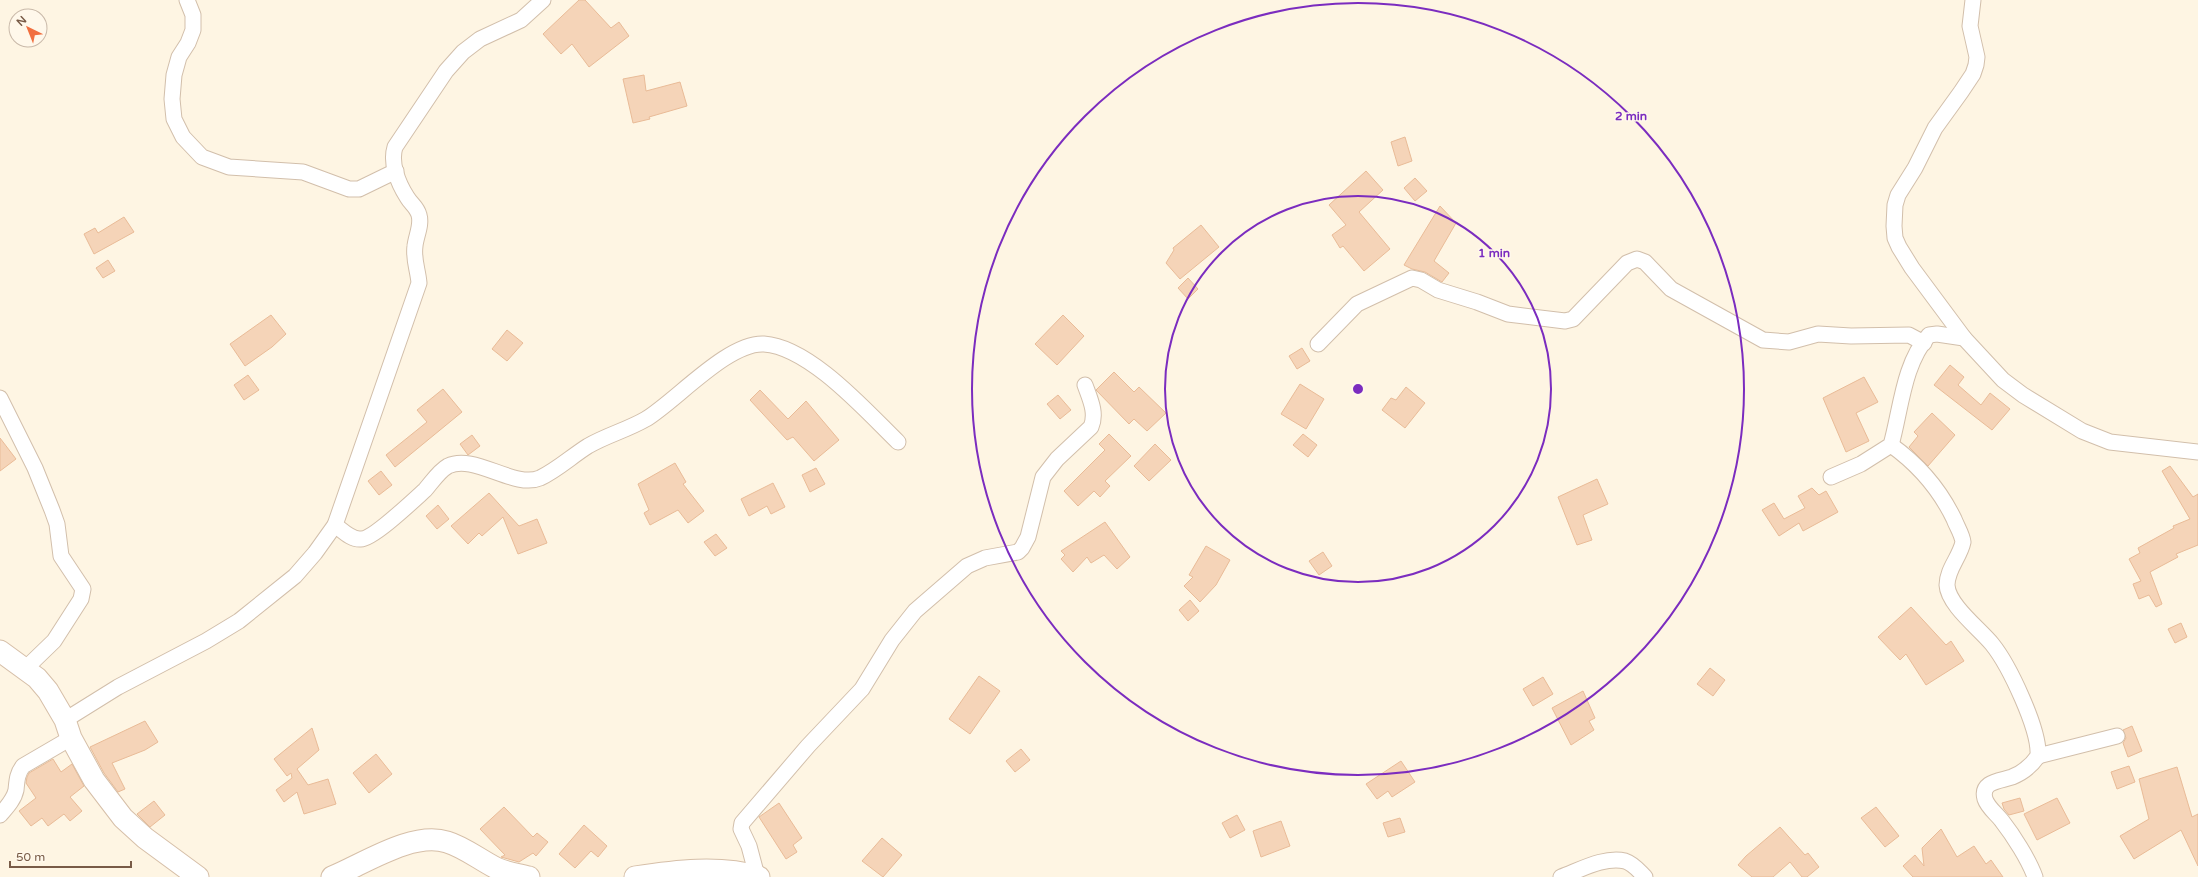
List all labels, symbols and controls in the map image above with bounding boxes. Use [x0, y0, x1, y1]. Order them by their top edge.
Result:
north arrow [8, 8, 48, 48]
text: N [14, 13, 29, 29]
text: 2 min [1615, 109, 1647, 123]
text: 1 min [1478, 246, 1510, 260]
centre of rings [1351, 382, 1365, 396]
scale bar [10, 843, 131, 869]
text: 50 m [16, 850, 45, 864]

